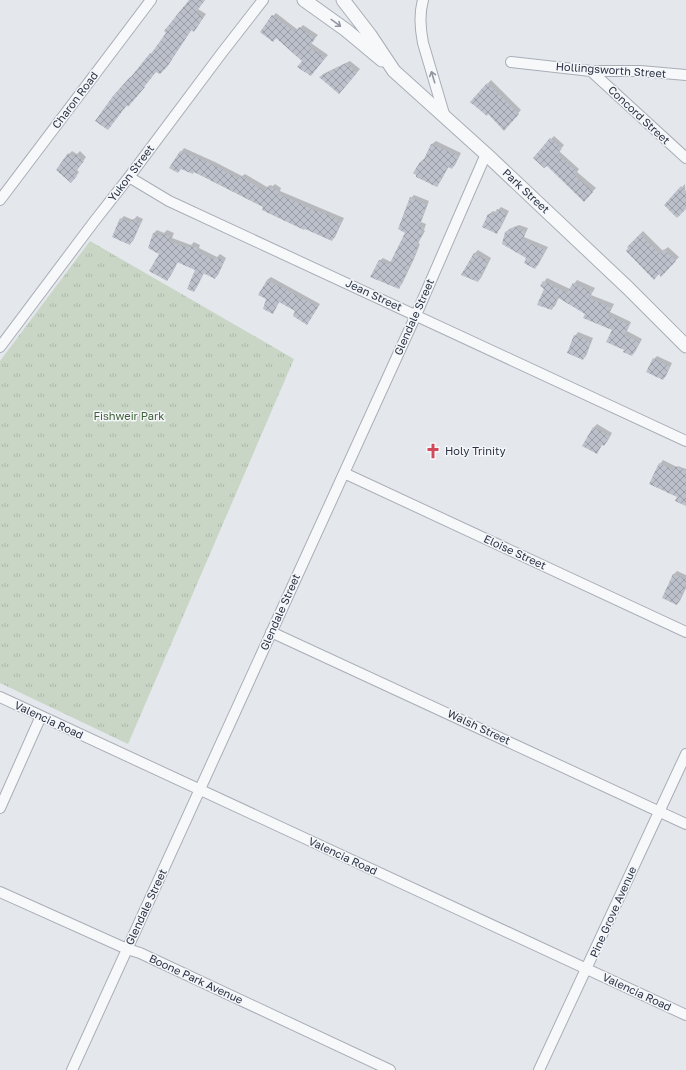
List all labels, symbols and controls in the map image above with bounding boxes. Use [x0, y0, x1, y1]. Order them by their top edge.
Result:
one-way arrow [330, 19, 341, 27]
street label: Hollingsworth Street [555, 59, 667, 80]
street label: Charon Road [49, 69, 100, 131]
one-way arrow [429, 71, 437, 83]
street label: Concord Street [606, 83, 673, 147]
street label: Yukon Street [105, 142, 156, 204]
street label: Park Street [500, 166, 552, 216]
street label: Jean Street [344, 276, 405, 313]
street label: Glendale Street [391, 277, 436, 357]
park label: Fishweir Park [94, 409, 164, 422]
church icon: Holy Trinity [424, 442, 442, 460]
place label: Holy Trinity [445, 444, 506, 457]
street label: Eloise Street [482, 531, 548, 572]
street label: Glendale Street [257, 572, 302, 652]
street label: Valencia Road [13, 698, 86, 741]
street label: Walsh Street [446, 706, 513, 747]
street label: Valencia Road [307, 834, 380, 877]
street label: Pine Grove Avenue [587, 864, 638, 959]
street label: Glendale Street [122, 867, 169, 947]
street label: Boone Park Avenue [147, 951, 245, 1006]
street label: Valencia Road [601, 970, 674, 1013]

